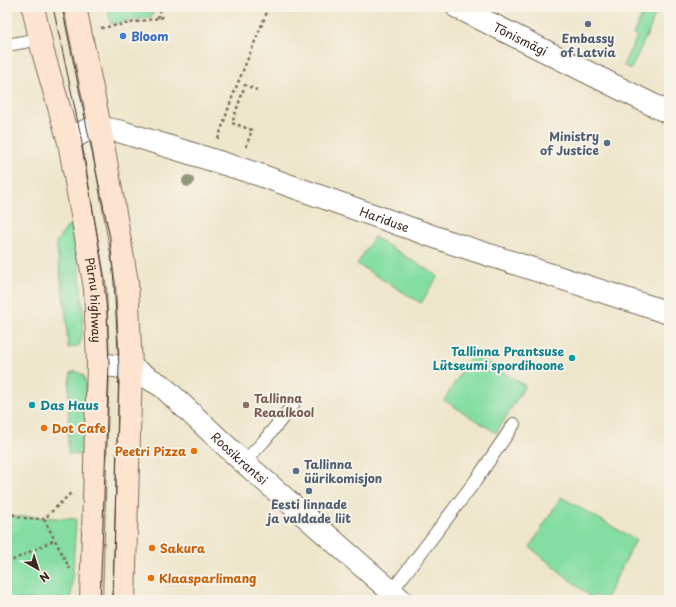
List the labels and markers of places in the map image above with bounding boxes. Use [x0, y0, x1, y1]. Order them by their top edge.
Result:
marker: Embassy of Latvia [583, 19, 593, 29]
place label: Bloom [131, 27, 168, 45]
place label: Embassy of Latvia [560, 29, 616, 61]
marker: Bloom [118, 31, 128, 41]
place label: Ministry of Justice [540, 127, 599, 159]
marker: Ministry of Justice [602, 138, 612, 148]
place label: Tallinna Prantsuse Lütseumi spordihoone [433, 342, 564, 374]
marker: Tallinna Prantsuse Lütseumi spordihoone [567, 353, 577, 363]
place label: Tallinna Reaalkool [254, 389, 314, 421]
place label: Das Haus [40, 396, 99, 414]
marker: Das Haus [27, 400, 37, 410]
marker: Tallinna Reaalkool [241, 400, 251, 410]
place label: Dot Cafe [52, 419, 106, 437]
marker: Dot Cafe [39, 423, 49, 433]
place label: Peetri Pizza [115, 442, 186, 460]
marker: Peetri Pizza [189, 446, 199, 456]
place label: Tallinna üürikomisjon [304, 455, 382, 487]
marker: Tallinna üürikomisjon [291, 466, 301, 476]
marker: Eesti linnade ja valdade liit [304, 486, 314, 496]
place label: Eesti linnade ja valdade liit [265, 495, 351, 527]
place label: Sakura [160, 539, 206, 557]
marker: Sakura [147, 543, 157, 553]
place label: Klaasparlimang [159, 569, 256, 587]
marker: Klaasparlimang [146, 573, 156, 583]

